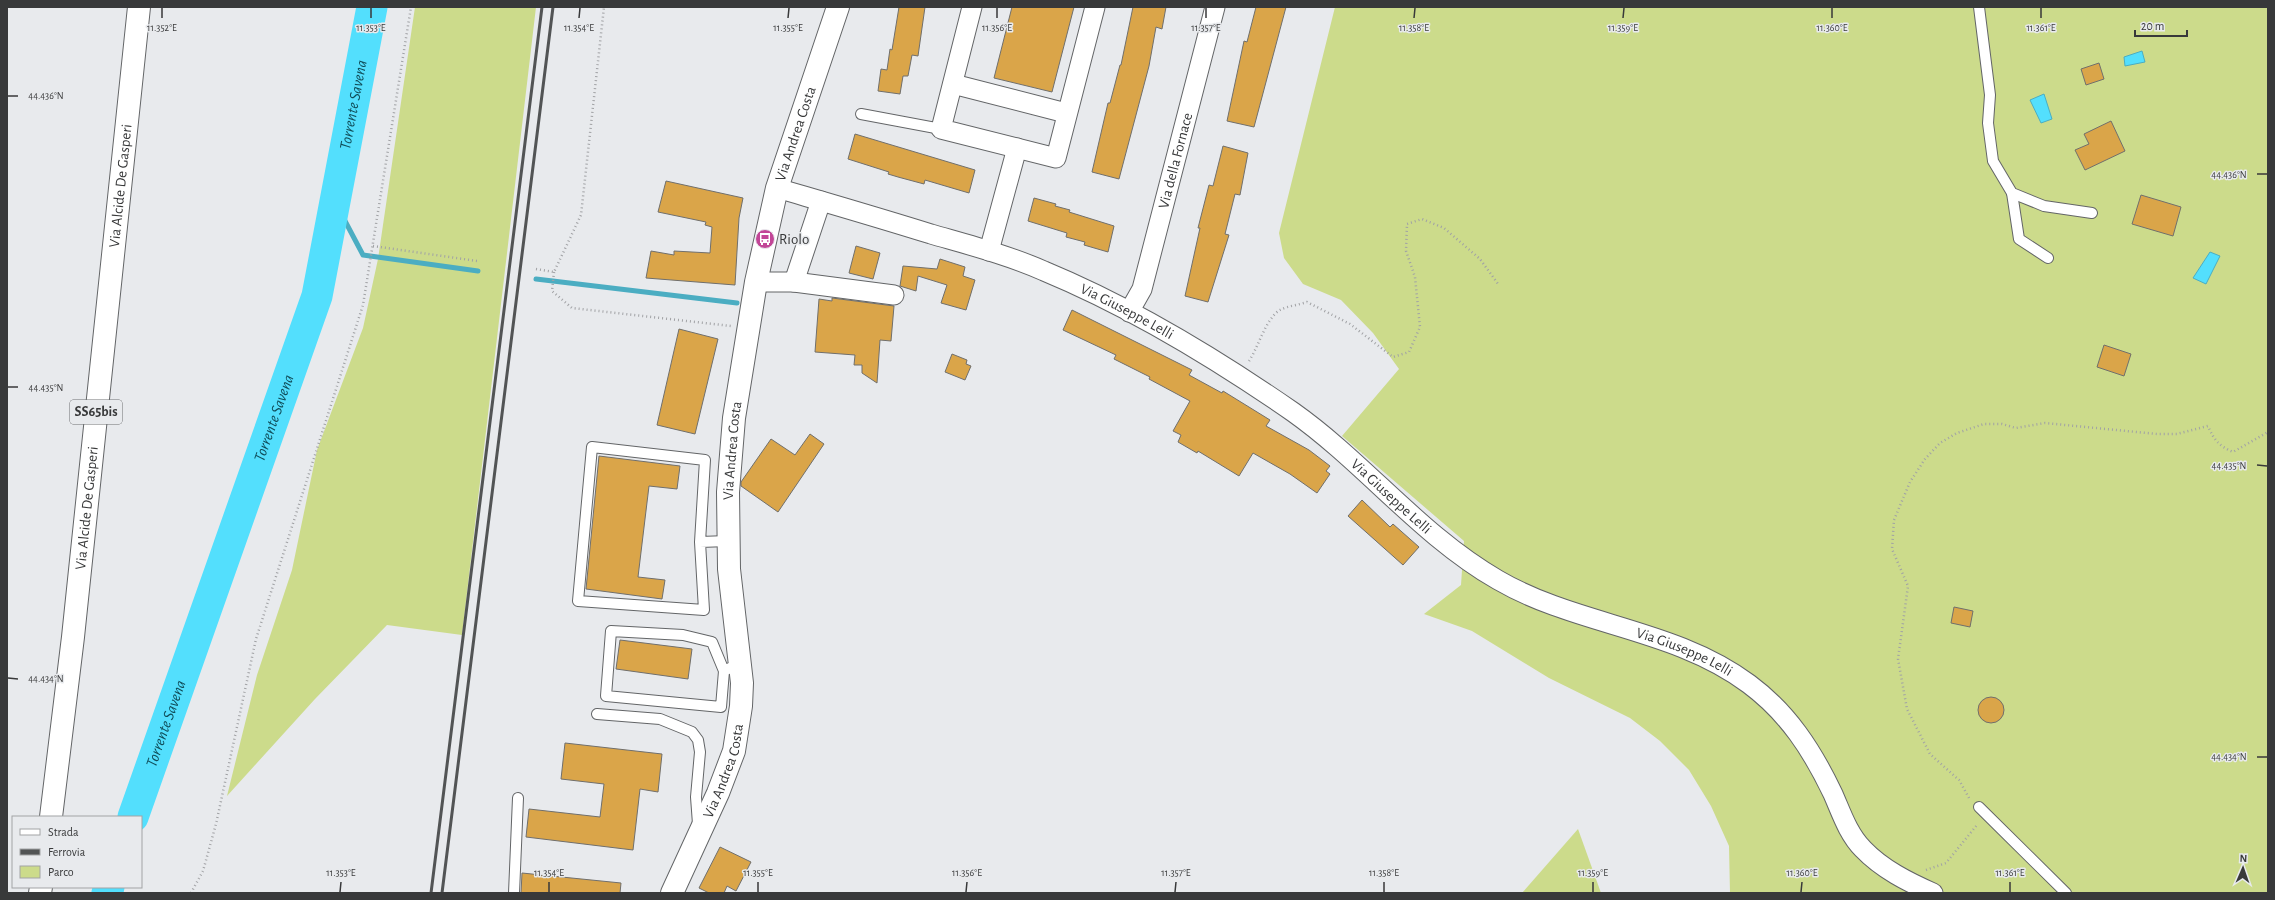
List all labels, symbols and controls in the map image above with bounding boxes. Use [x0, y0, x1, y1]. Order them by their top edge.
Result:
scale bar [2135, 12, 2187, 38]
text: 20 m [2141, 20, 2164, 32]
text: 11.352°E [147, 23, 177, 33]
text: 11.353°E [356, 23, 386, 33]
text: 11.354°E [564, 23, 594, 33]
text: 11.355°E [773, 23, 803, 33]
text: 11.356°E [982, 23, 1012, 33]
text: 11.357°E [1191, 23, 1221, 33]
text: 11.358°E [1399, 23, 1429, 33]
text: 11.359°E [1608, 23, 1638, 33]
text: 11.360°E [1816, 23, 1848, 33]
text: 11.361°E [2026, 23, 2056, 33]
water label: Torrente Savena [337, 59, 370, 151]
street label: Via Andrea Costa [772, 84, 818, 183]
text: 44.436°N [28, 91, 64, 101]
street label: Via della Fornace [1156, 111, 1195, 210]
street label: Via Alcide De Gasperi [106, 123, 134, 248]
text: 44.436°N [2211, 170, 2247, 180]
bus stop icon: Riolo [754, 228, 776, 250]
place label: Riolo [779, 232, 809, 247]
street label: Via Giuseppe Lelli [1078, 281, 1176, 342]
water label: Torrente Savena [251, 373, 297, 464]
text: 44.435°N [29, 383, 63, 393]
road number: SS65bis [70, 400, 122, 424]
street label: Via Andrea Costa [720, 400, 744, 500]
street label: Via Alcide De Gasperi [73, 446, 100, 571]
street label: Via Giuseppe Lelli [1348, 456, 1434, 536]
text: 44.435°N [2212, 461, 2246, 471]
street label: Via Giuseppe Lelli [1635, 625, 1735, 678]
text: 44.434°N [28, 674, 64, 684]
water label: Torrente Savena [143, 678, 189, 769]
street label: Via Andrea Costa [700, 723, 746, 820]
text: 44.434°N [2211, 752, 2247, 762]
legend [12, 816, 142, 888]
text: Strada [48, 826, 79, 838]
text: Ferrovia [48, 846, 86, 858]
north arrow [2223, 848, 2263, 888]
text: N [2239, 853, 2247, 864]
text: Parco [48, 866, 74, 878]
text: 11.353°E [326, 868, 356, 878]
text: 11.354°E [534, 868, 564, 878]
text: 11.355°E [743, 868, 773, 878]
text: 11.356°E [952, 868, 982, 878]
text: 11.357°E [1161, 868, 1191, 878]
text: 11.358°E [1369, 868, 1399, 878]
text: 11.359°E [1578, 868, 1608, 878]
text: 11.360°E [1786, 868, 1818, 878]
text: 11.361°E [1995, 868, 2025, 878]

